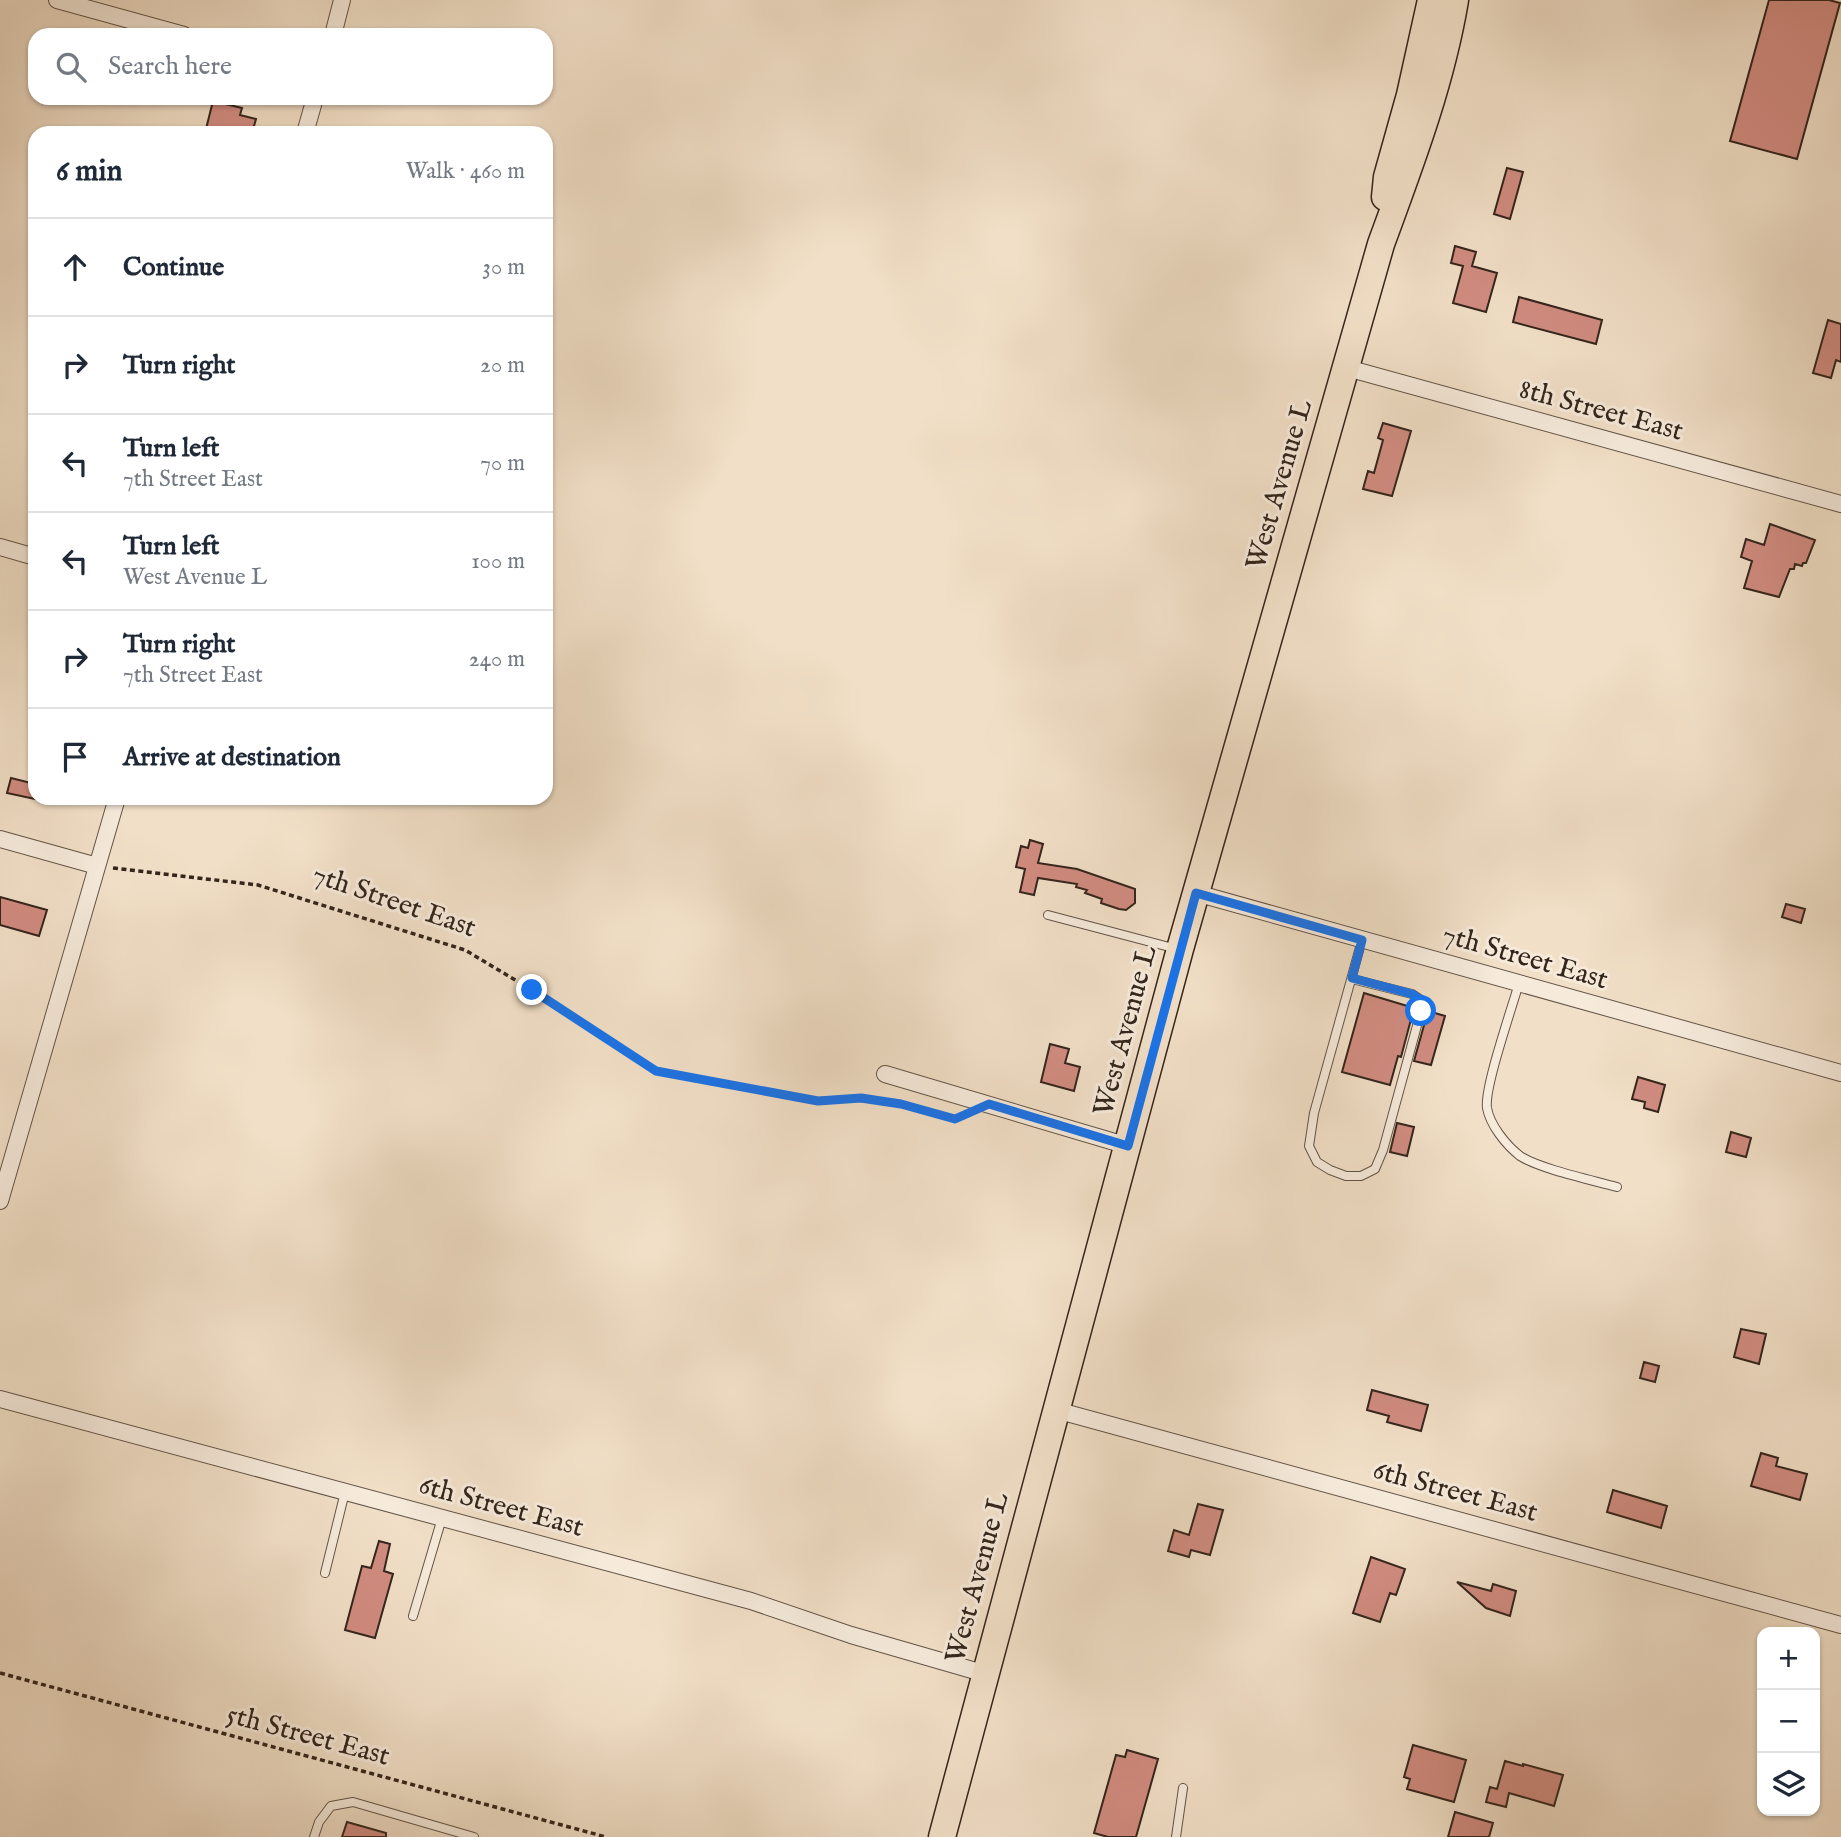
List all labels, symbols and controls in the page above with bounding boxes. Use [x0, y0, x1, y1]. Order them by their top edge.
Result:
search box [28, 28, 553, 105]
icon: search [52, 48, 90, 86]
text: Search here [108, 50, 232, 83]
text: 6 min [56, 153, 122, 191]
text: Walk · 460 m [406, 157, 525, 186]
icon: ahead [56, 248, 94, 286]
text: Continue [123, 251, 224, 284]
text: 30 m [482, 253, 525, 282]
icon: right [56, 346, 94, 384]
text: Turn right [123, 349, 236, 382]
text: 20 m [480, 351, 525, 380]
street label: 8th Street East [1515, 372, 1687, 450]
street label: West Avenue L [1239, 396, 1321, 574]
text: Turn left [123, 432, 220, 465]
icon: left [56, 444, 94, 482]
text: 70 m [480, 449, 525, 478]
text: 7th Street East [123, 465, 263, 494]
text: Turn left [123, 530, 220, 563]
icon: left [56, 542, 94, 580]
text: 100 m [471, 547, 525, 576]
text: West Avenue L [123, 563, 267, 592]
text: Turn right [123, 628, 236, 661]
icon: right [56, 640, 94, 678]
text: 240 m [469, 645, 525, 674]
text: 7th Street East [123, 661, 263, 690]
icon: arrive [56, 738, 94, 776]
text: Arrive at destination [123, 741, 341, 774]
street label: 7th Street East [308, 858, 481, 946]
street label: 7th Street East [1438, 918, 1612, 998]
street label: West Avenue L [1086, 942, 1166, 1120]
route end [516, 974, 547, 1005]
route start [1405, 995, 1436, 1026]
street label: 6th Street East [1369, 1453, 1542, 1531]
street label: 6th Street East [415, 1468, 588, 1546]
street label: West Avenue L [938, 1489, 1018, 1667]
map controls [1757, 1627, 1820, 1816]
button: + [1757, 1627, 1820, 1690]
button: − [1757, 1690, 1820, 1753]
street label: 5th Street East [223, 1697, 394, 1775]
button: layers [1757, 1753, 1820, 1816]

